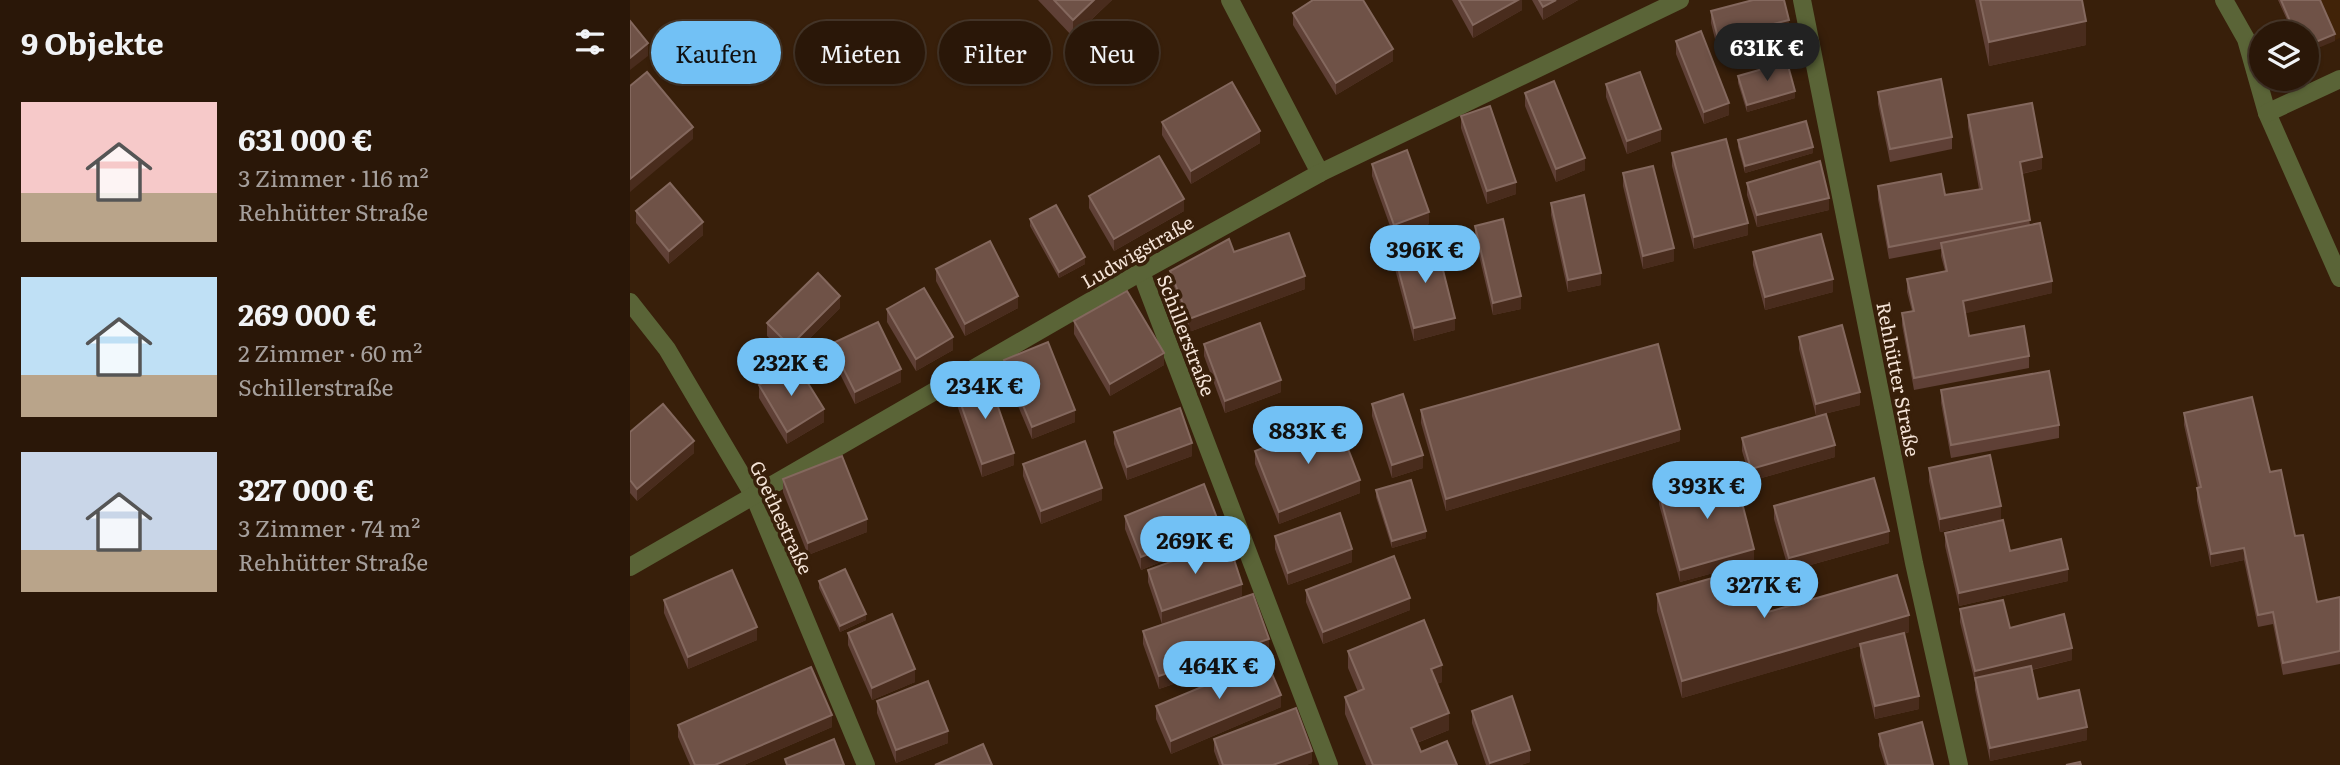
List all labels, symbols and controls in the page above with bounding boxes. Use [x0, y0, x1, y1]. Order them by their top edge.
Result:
text: 9 Objekte [21, 20, 164, 64]
chip: Kaufen [651, 21, 781, 84]
chip: Mieten [795, 21, 925, 84]
chip: Filter [939, 21, 1051, 84]
chip: Neu [1065, 21, 1159, 84]
map controls [2249, 21, 2319, 91]
button: layers [2249, 21, 2319, 91]
icon: filters [571, 23, 609, 61]
pin: 631K € [1710, 24, 1824, 83]
text: 631K € [1730, 29, 1804, 63]
text: 631 000 € [238, 116, 373, 160]
icon: home [77, 130, 161, 214]
text: 3 Zimmer · 116 m² [238, 160, 429, 194]
text: Rehhütter Straße [238, 194, 428, 228]
street label: Ludwigstraße [1076, 207, 1199, 295]
pin: 396K € [1368, 226, 1482, 285]
text: 396K € [1386, 231, 1464, 265]
street label: Schillerstraße [1151, 270, 1223, 400]
text: 269 000 € [238, 291, 377, 335]
street label: Rehhütter Straße [1870, 299, 1928, 459]
icon: home [77, 305, 161, 389]
text: 2 Zimmer · 60 m² [238, 335, 422, 369]
pin: 232K € [734, 338, 848, 398]
text: 232K € [753, 344, 829, 378]
pin: 234K € [928, 362, 1042, 421]
text: 234K € [946, 367, 1024, 401]
text: Schillerstraße [238, 369, 393, 403]
pin: 883K € [1251, 406, 1365, 466]
text: 883K € [1269, 412, 1347, 446]
street label: Goethestraße [743, 456, 821, 578]
pin: 393K € [1650, 462, 1764, 521]
text: 327 000 € [238, 466, 375, 510]
text: 393K € [1668, 467, 1746, 501]
icon: home [77, 480, 161, 564]
text: 3 Zimmer · 74 m² [238, 510, 420, 544]
pin: 269K € [1138, 516, 1252, 576]
text: 269K € [1156, 522, 1234, 556]
text: Rehhütter Straße [238, 544, 428, 578]
pin: 327K € [1707, 560, 1821, 620]
text: 327K € [1726, 566, 1802, 600]
pin: 464K € [1162, 642, 1276, 701]
text: 464K € [1179, 647, 1259, 681]

